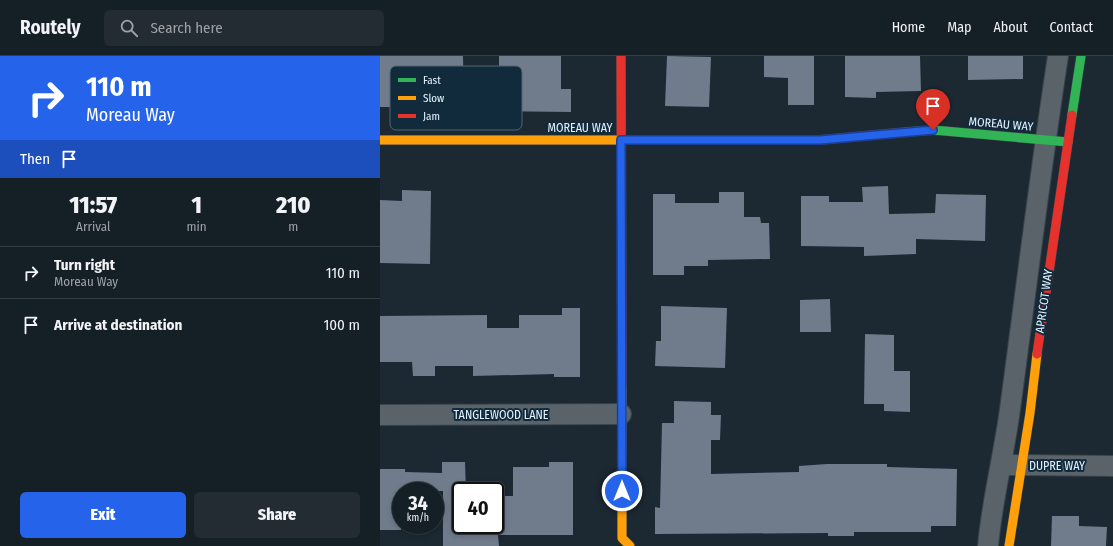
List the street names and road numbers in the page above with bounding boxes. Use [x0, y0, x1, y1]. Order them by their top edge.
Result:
street label: MOREAU WAY [968, 114, 1034, 134]
street label: MOREAU WAY [548, 121, 612, 135]
street label: APRICOT WAY [1033, 268, 1055, 334]
street label: TANGLEWOOD LANE [454, 408, 549, 422]
street label: DUPRE WAY [1029, 459, 1085, 473]

